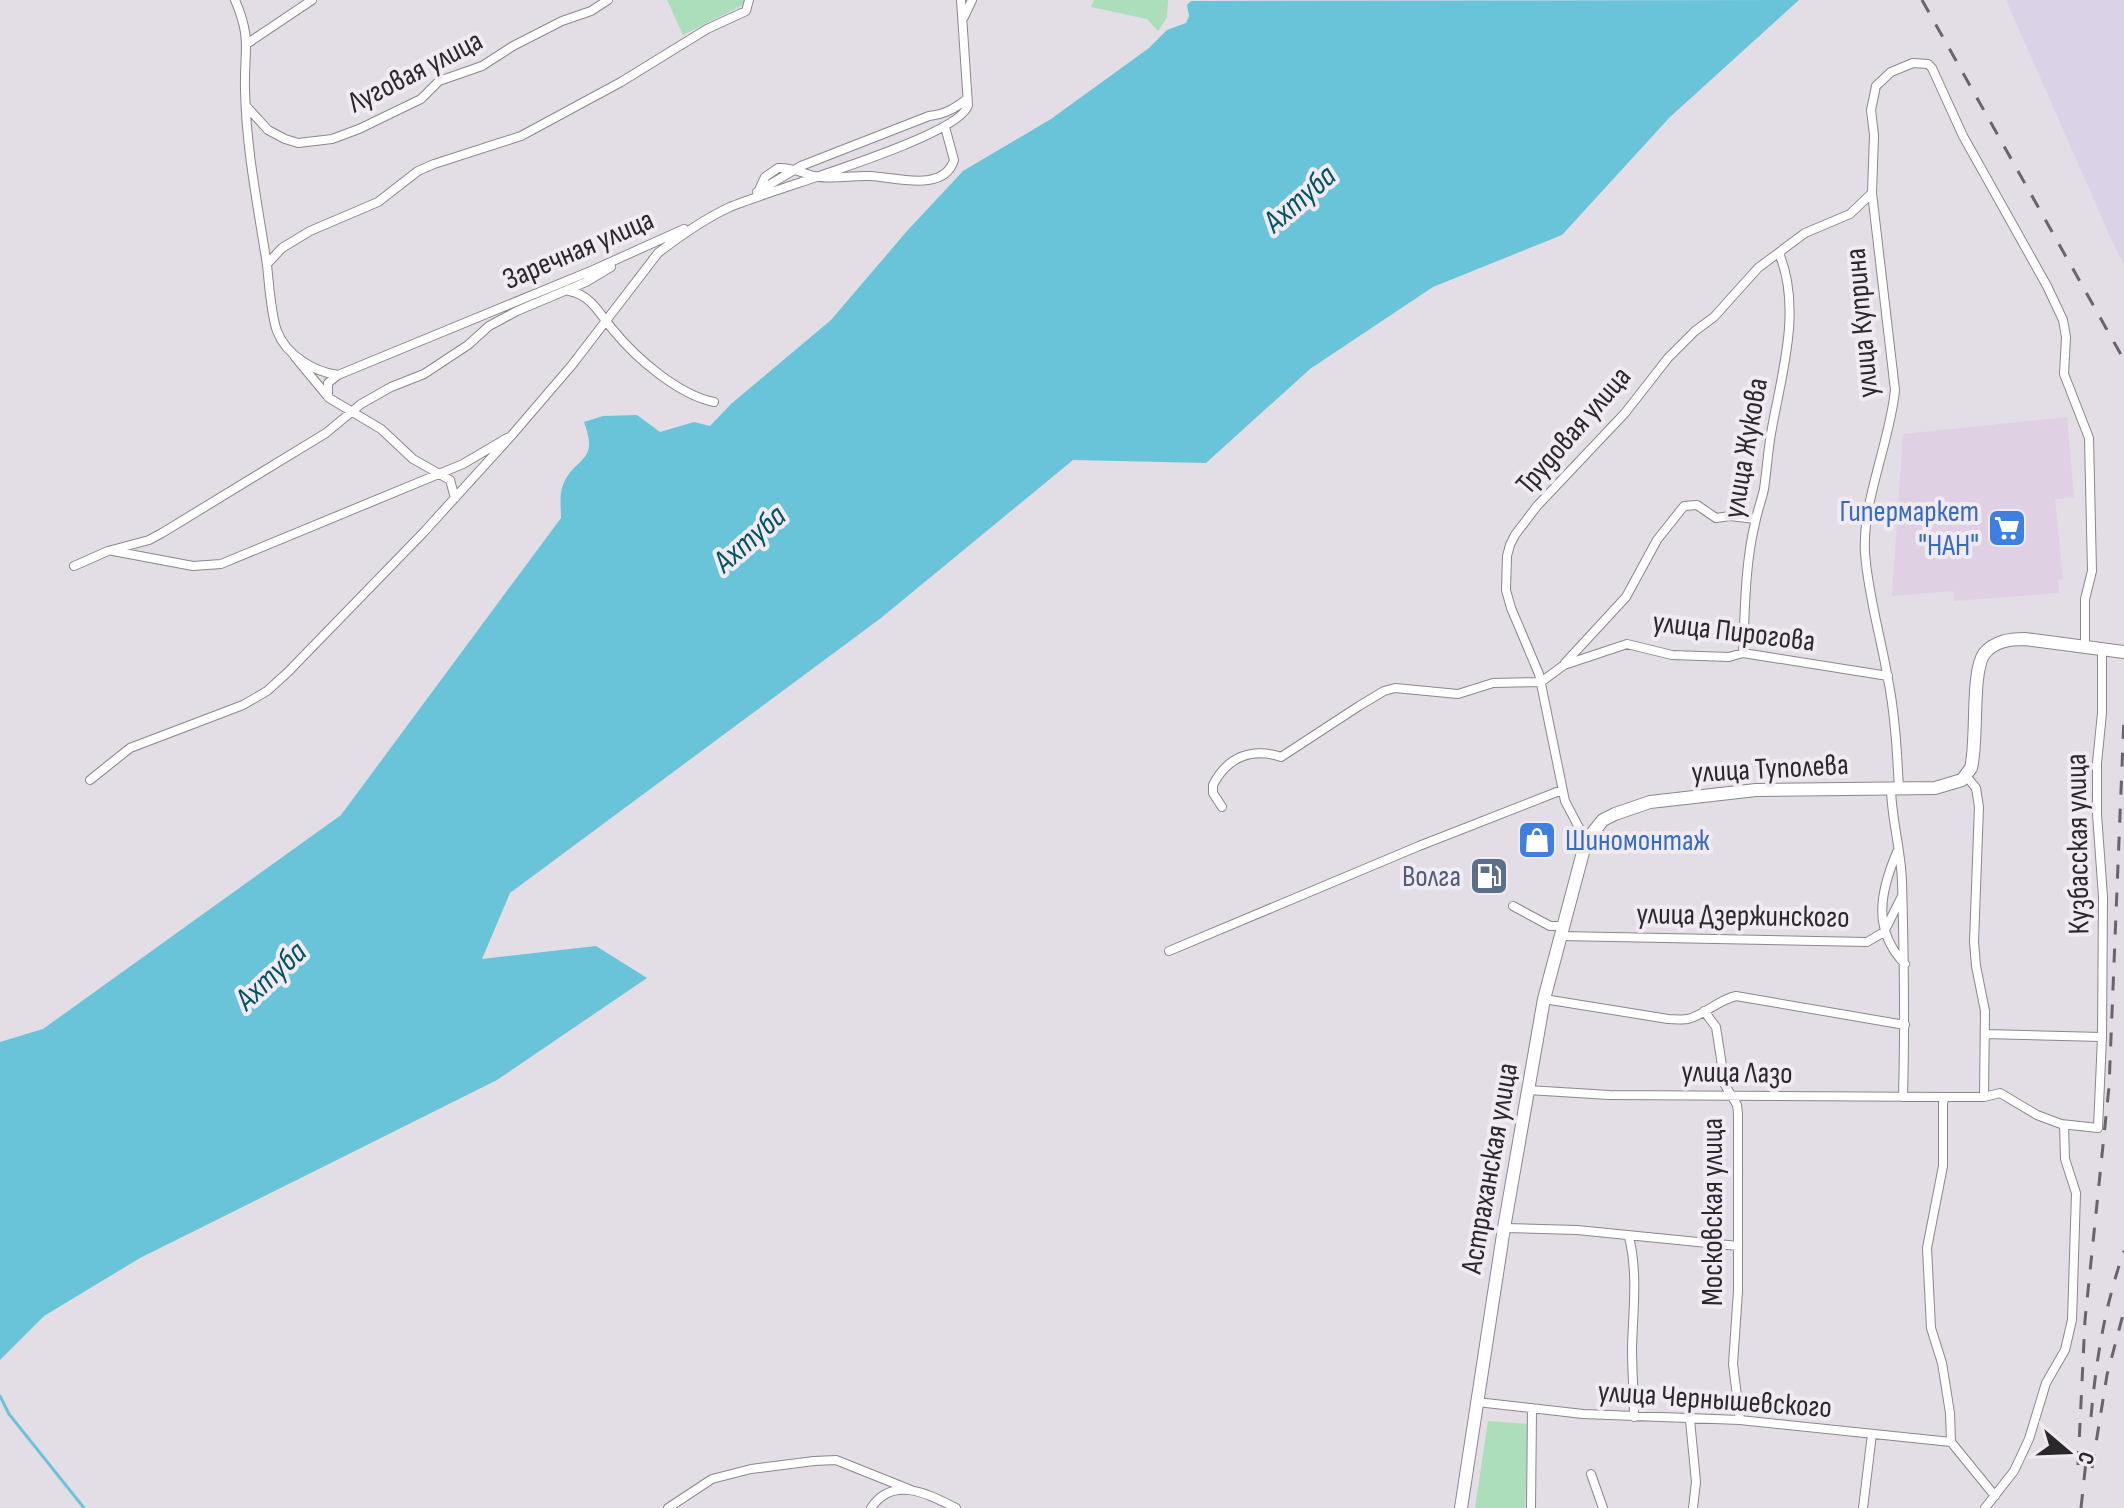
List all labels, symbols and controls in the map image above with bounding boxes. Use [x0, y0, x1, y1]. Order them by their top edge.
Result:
street label: Луговая улица [341, 23, 489, 122]
water label: Ахтуба [1254, 157, 1344, 243]
street label: Заречная улица [498, 202, 659, 298]
street label: улица Куприна [1838, 247, 1886, 399]
street label: Трудовая улица [1509, 359, 1639, 502]
street label: улица Жукова [1716, 375, 1776, 521]
place label: Гипермаркет "НАН" [1839, 494, 1979, 564]
water label: Ахтуба [704, 497, 794, 583]
supermarket icon: Гипермаркет "НАН" [1986, 507, 2028, 549]
street label: улица Пирогова [1651, 604, 1817, 660]
street label: улица Туполева [1691, 747, 1850, 791]
street label: Кузбасская улица [2058, 753, 2098, 935]
shop icon: Шиномонтаж [1516, 819, 1558, 861]
place label: Шиномонтаж [1565, 823, 1710, 859]
fuel station icon: Волга [1468, 855, 1510, 897]
place label: Волга [1402, 859, 1461, 895]
street label: улица Дзержинского [1636, 896, 1850, 936]
water label: Ахтуба [226, 933, 315, 1020]
street label: улица Лазо [1681, 1054, 1793, 1092]
street label: Астраханская улица [1454, 1060, 1526, 1277]
street label: Московская улица [1695, 1118, 1731, 1306]
street label: улица Чернышевского [1597, 1374, 1833, 1426]
north arrow [2028, 1412, 2108, 1492]
text: С [2071, 1448, 2100, 1468]

